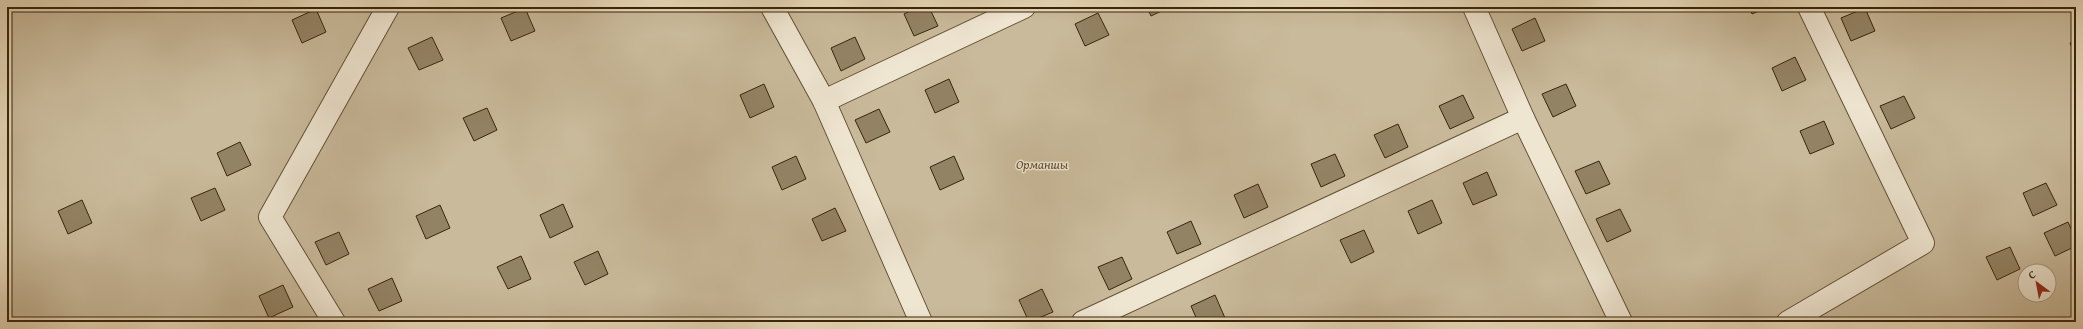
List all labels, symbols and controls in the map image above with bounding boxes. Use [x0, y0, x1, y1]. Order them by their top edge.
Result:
park label: Орманшы [1016, 155, 1068, 174]
north arrow [2017, 263, 2057, 303]
text: С [2025, 266, 2039, 283]

